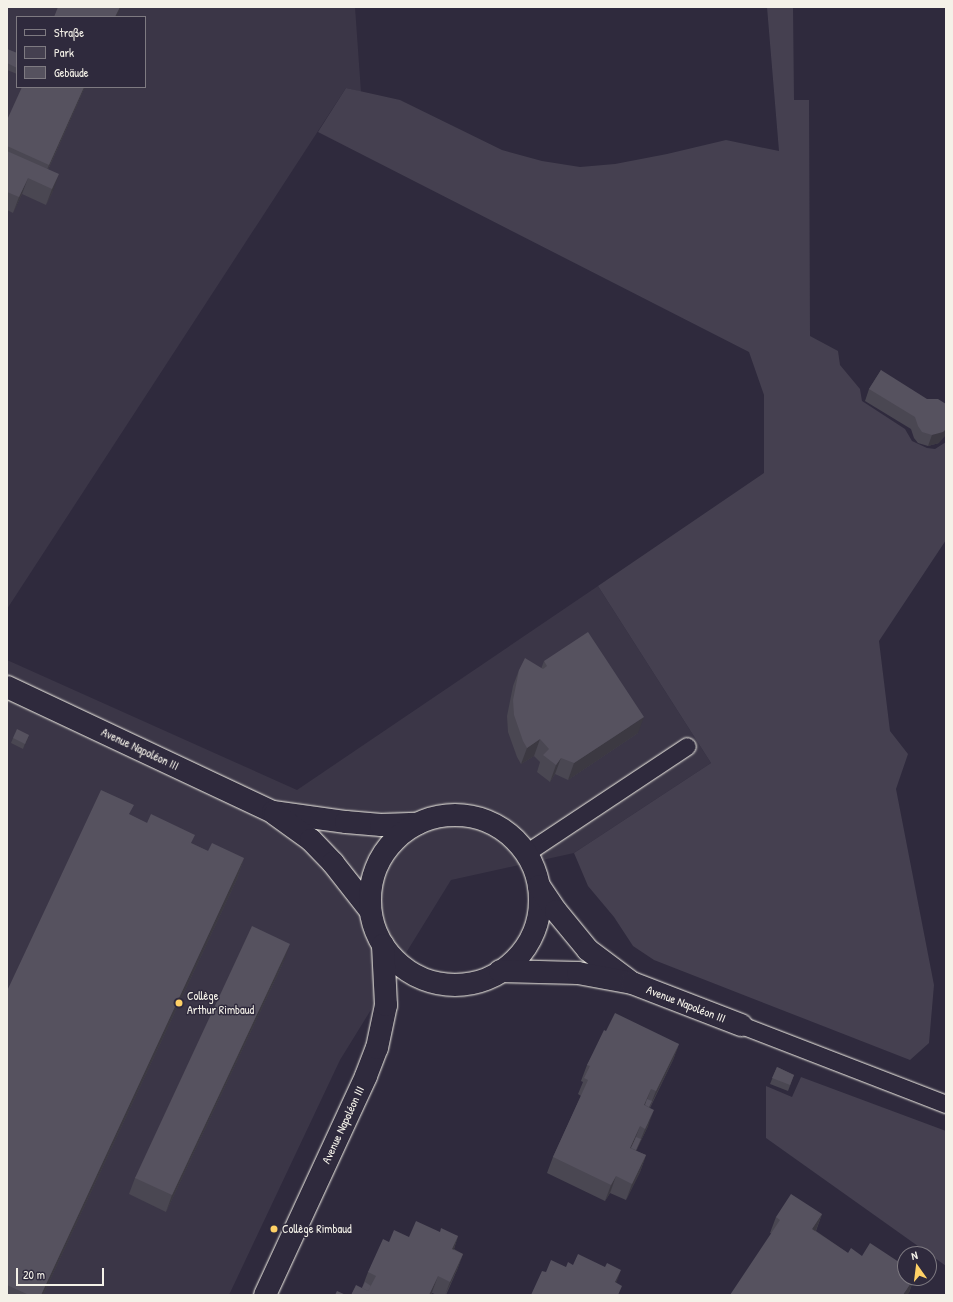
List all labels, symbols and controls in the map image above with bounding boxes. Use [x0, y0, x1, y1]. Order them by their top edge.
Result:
legend [16, 16, 146, 88]
text: Straße [54, 24, 84, 41]
text: Park [54, 44, 74, 61]
text: Gebäude [54, 64, 88, 81]
street label: Avenue Napoléon III [99, 725, 181, 773]
street label: Avenue Napoléon III [644, 982, 728, 1026]
place label: Collège Arthur Rimbaud [187, 989, 254, 1017]
marker: Collège Arthur Rimbaud [174, 998, 184, 1008]
street label: Avenue Napoléon III [319, 1084, 367, 1166]
place label: Collège Rimbaud [282, 1222, 352, 1236]
marker: Collège Rimbaud [269, 1224, 279, 1234]
north arrow [897, 1246, 937, 1286]
text: N [910, 1248, 919, 1263]
scale bar [18, 1260, 106, 1286]
text: 20 m [23, 1266, 45, 1283]

